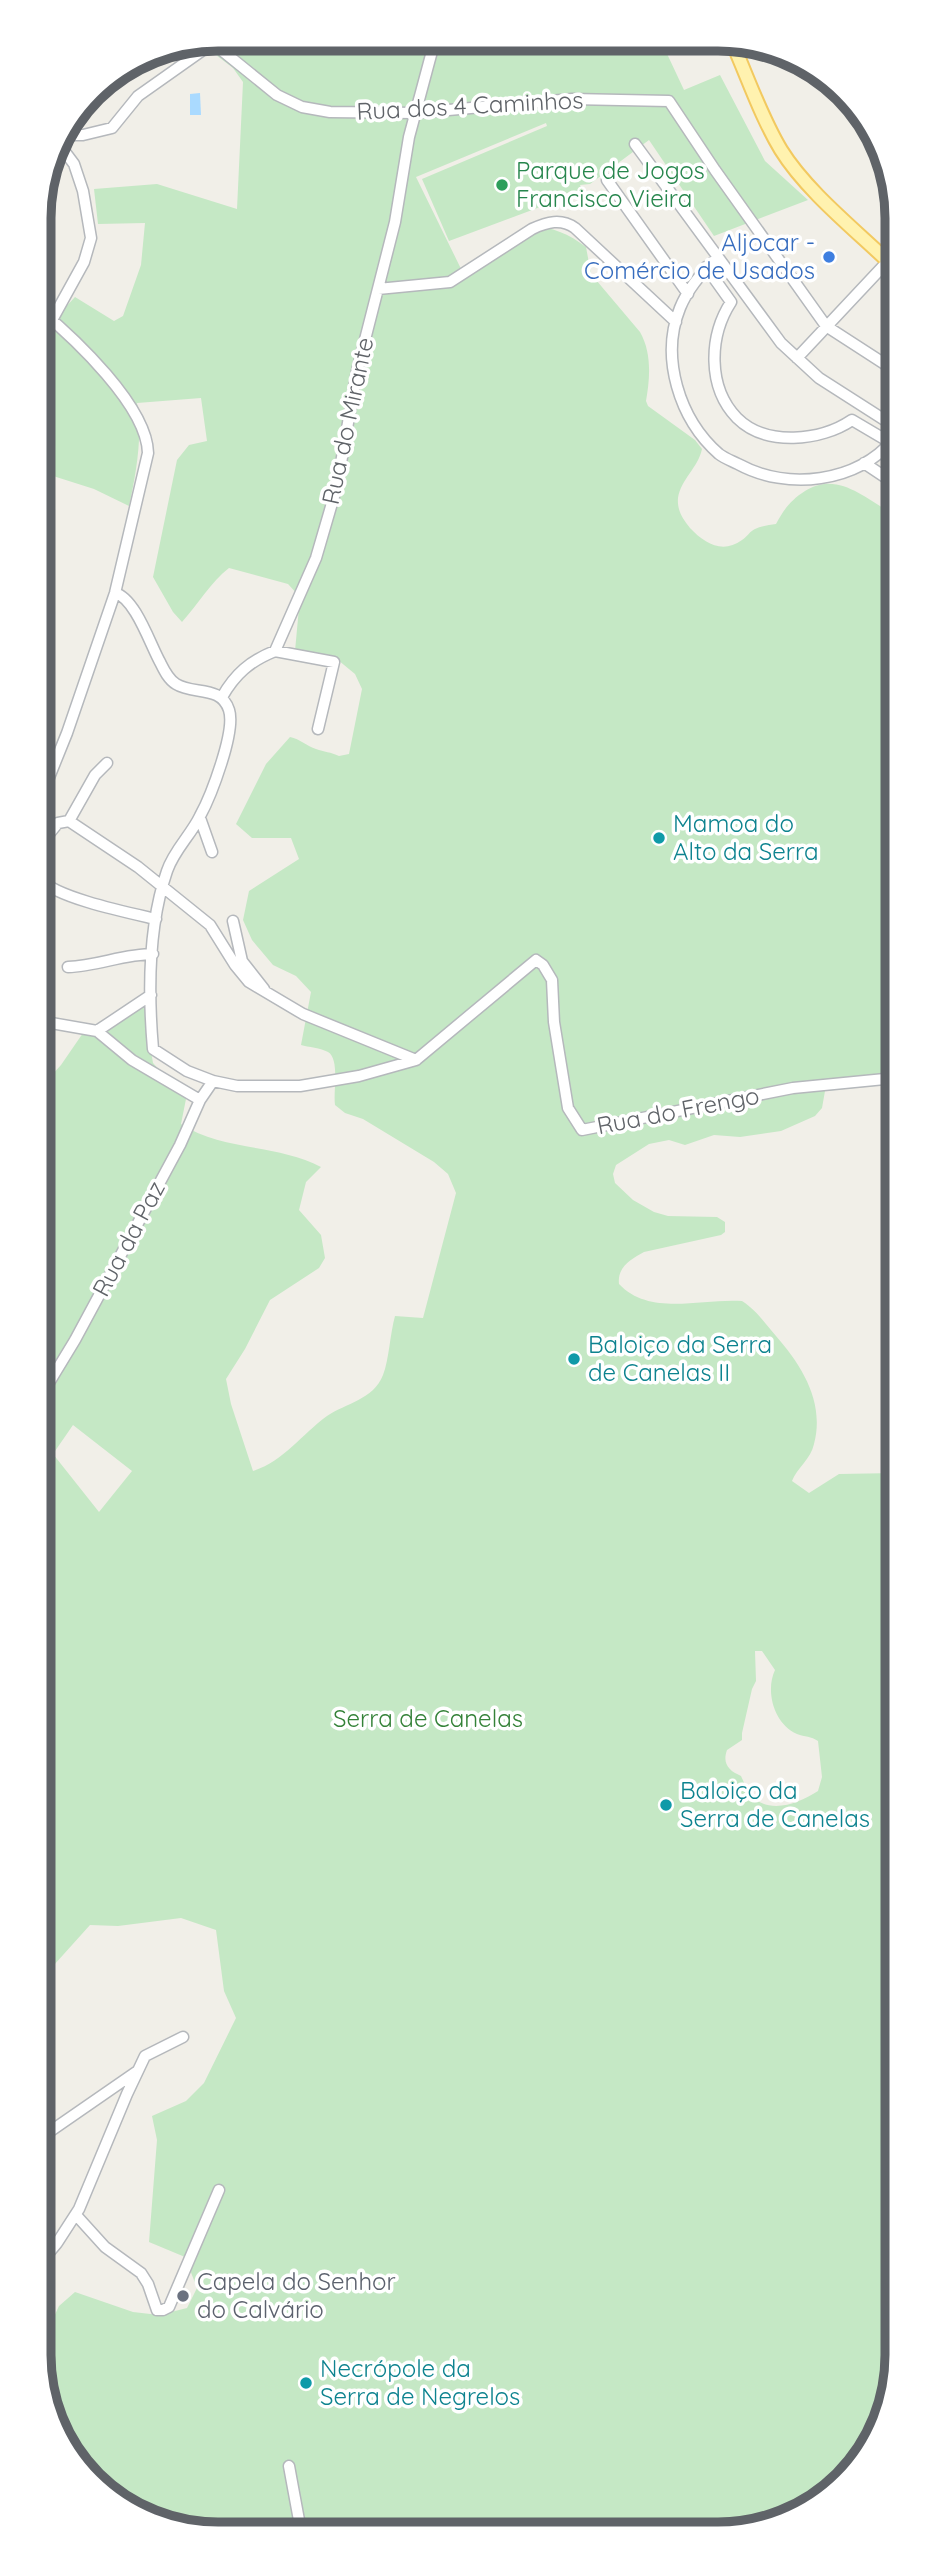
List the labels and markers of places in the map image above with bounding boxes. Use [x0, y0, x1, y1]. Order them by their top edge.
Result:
place label: Parque de Jogos Francisco Vieira [516, 155, 705, 213]
marker: Parque de Jogos Francisco Vieira [494, 177, 510, 193]
place label: Aljocar - Comércio de Usados [584, 227, 815, 285]
marker: Aljocar - Comércio de Usados [821, 249, 837, 265]
place label: Mamoa do Alto da Serra [673, 808, 818, 866]
marker: Mamoa do Alto da Serra [651, 830, 667, 846]
place label: Baloiço da Serra de Canelas II [588, 1329, 772, 1387]
marker: Baloiço da Serra de Canelas II [566, 1351, 582, 1367]
place label: Baloiço da Serra de Canelas [680, 1775, 870, 1833]
marker: Baloiço da Serra de Canelas [658, 1797, 674, 1813]
place label: Capela do Senhor do Calvário [197, 2266, 396, 2324]
marker: Capela do Senhor do Calvário [175, 2288, 191, 2304]
place label: Necrópole da Serra de Negrelos [320, 2353, 520, 2411]
marker: Necrópole da Serra de Negrelos [298, 2375, 314, 2391]

